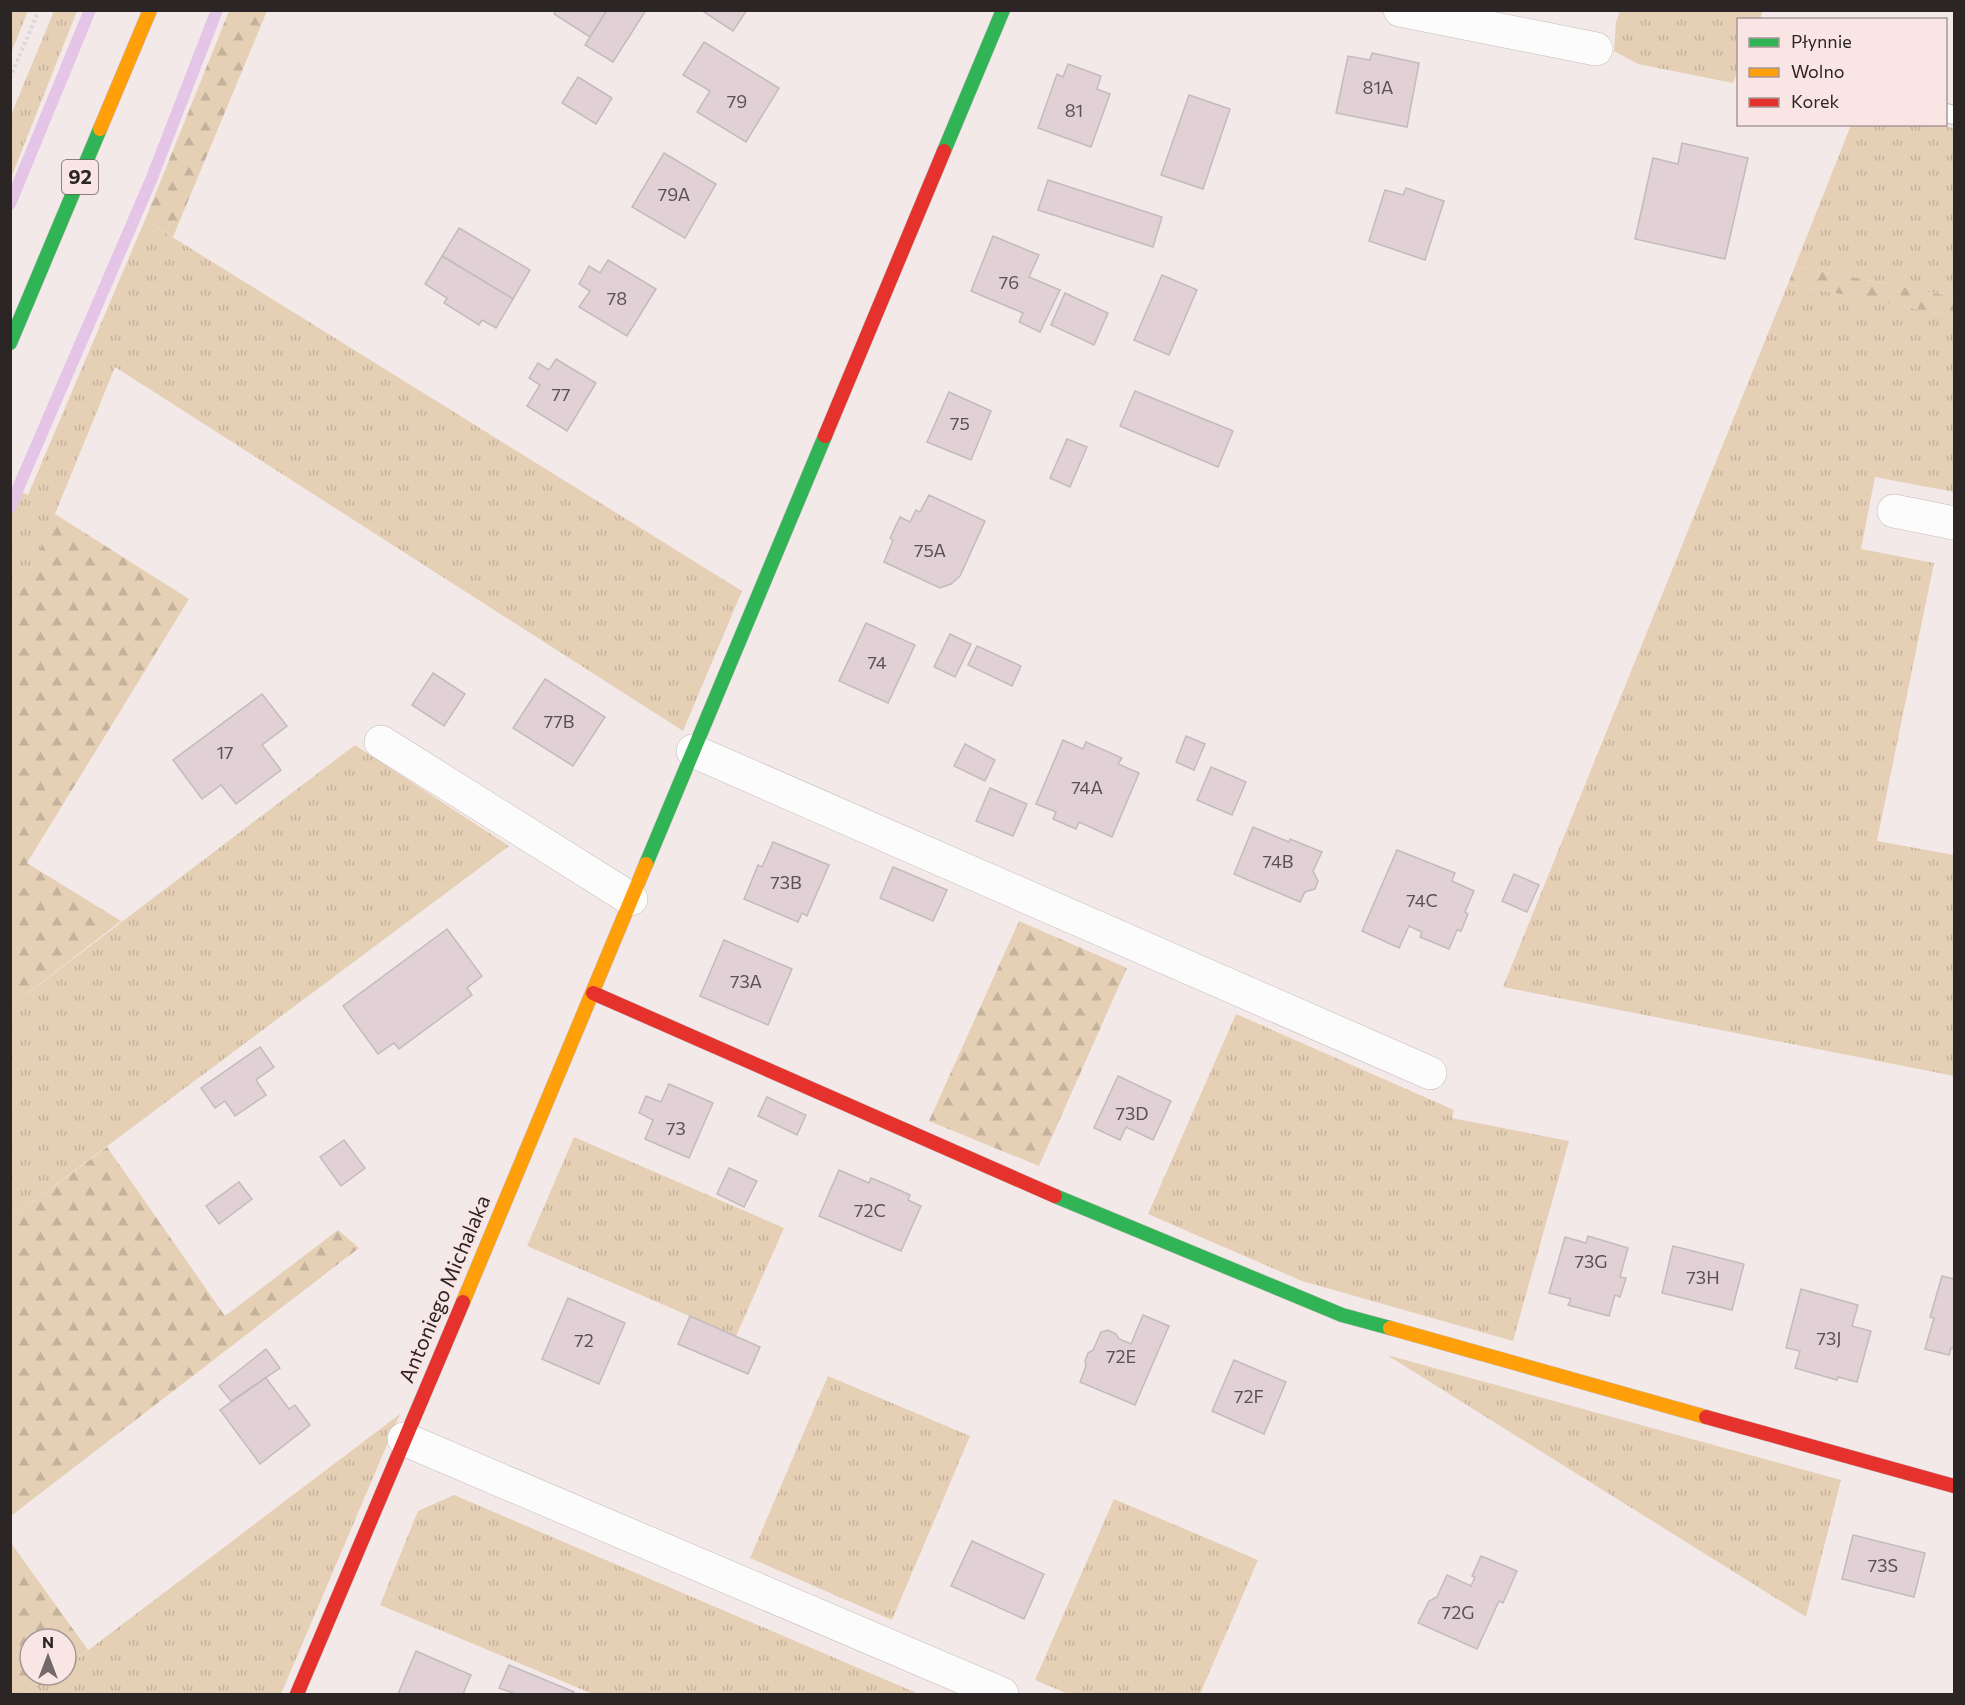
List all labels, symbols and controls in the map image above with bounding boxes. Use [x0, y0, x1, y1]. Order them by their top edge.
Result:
legend [1737, 18, 1947, 126]
text: Płynnie [1791, 30, 1852, 52]
text: Wolno [1791, 60, 1845, 82]
house number: 81A [1362, 76, 1394, 98]
house number: 79 [727, 90, 747, 112]
text: Korek [1791, 90, 1840, 112]
house number: 81 [1065, 99, 1083, 121]
road number: 92 [62, 160, 98, 194]
house number: 79A [658, 183, 690, 205]
house number: 76 [999, 271, 1019, 293]
house number: 78 [607, 287, 627, 309]
house number: 77 [551, 383, 571, 405]
house number: 75 [950, 412, 970, 434]
house number: 75A [914, 539, 946, 561]
house number: 74 [867, 651, 887, 673]
house number: 77B [544, 710, 574, 732]
house number: 17 [216, 741, 234, 763]
house number: 74A [1071, 776, 1103, 798]
house number: 74B [1263, 850, 1293, 872]
house number: 73B [770, 871, 802, 893]
house number: 74C [1406, 889, 1438, 911]
house number: 73A [730, 970, 762, 992]
house number: 73D [1115, 1102, 1149, 1124]
house number: 73 [666, 1117, 686, 1139]
street label: Antoniego Michalaka [393, 1191, 494, 1386]
house number: 72C [854, 1199, 886, 1221]
house number: 73G [1575, 1250, 1607, 1272]
house number: 73H [1686, 1266, 1720, 1288]
house number: 73J [1816, 1327, 1842, 1349]
house number: 72 [574, 1329, 594, 1351]
house number: 72E [1106, 1345, 1136, 1367]
house number: 72F [1234, 1385, 1264, 1407]
house number: 73S [1868, 1554, 1898, 1576]
house number: 72G [1442, 1601, 1474, 1623]
north arrow [18, 1627, 78, 1687]
text: N [42, 1632, 54, 1651]

